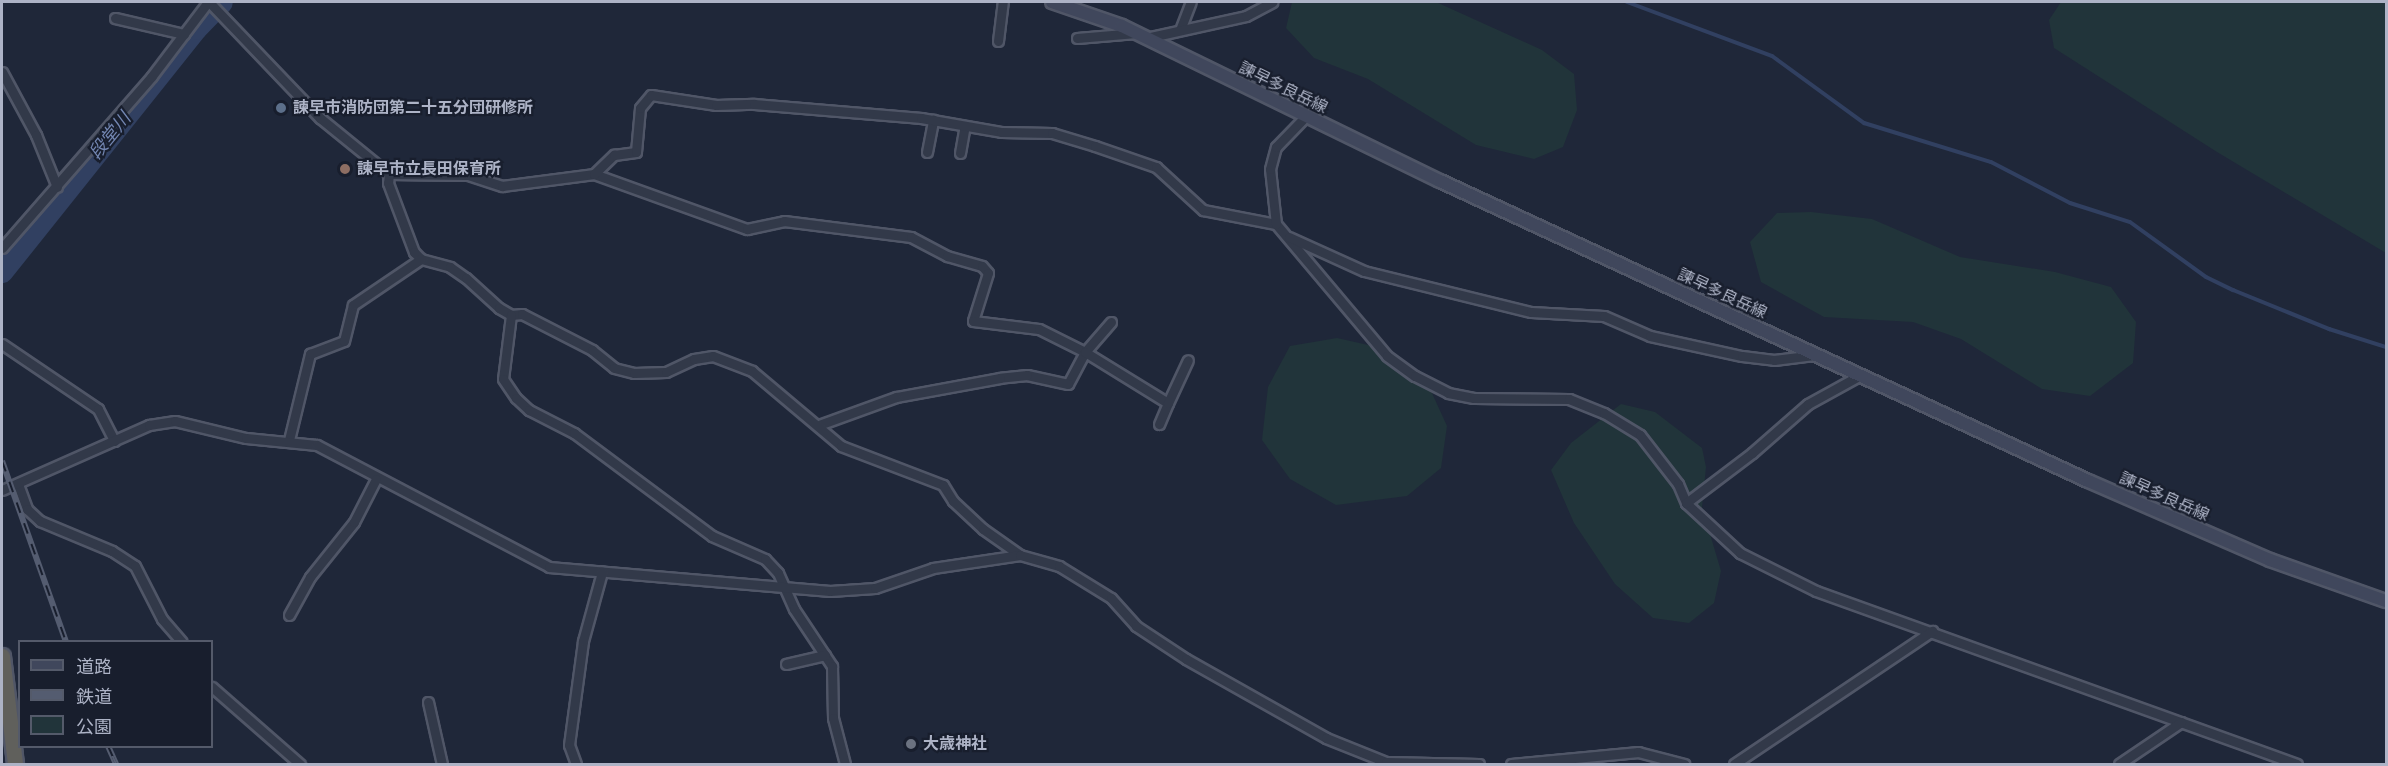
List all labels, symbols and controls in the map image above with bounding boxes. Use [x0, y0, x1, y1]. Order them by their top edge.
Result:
street label: 諫早多良岳線 [1236, 58, 1330, 118]
place label: 諫早市消防団第二十五分団研修所 [293, 98, 533, 118]
marker: 諫早市消防団第二十五分団研修所 [274, 101, 288, 115]
water label: 段堂川 [85, 108, 135, 164]
place label: 諫早市立長田保育所 [357, 159, 501, 179]
marker: 諫早市立長田保育所 [338, 162, 352, 176]
street label: 諫早多良岳線 [1674, 265, 1770, 323]
street label: 諫早多良岳線 [2116, 469, 2212, 525]
legend [18, 640, 213, 748]
text: 道路 [76, 655, 112, 679]
text: 鉄道 [76, 685, 112, 709]
text: 公園 [76, 715, 112, 739]
place label: 大歳神社 [923, 734, 987, 754]
marker: 大歳神社 [904, 737, 918, 751]

